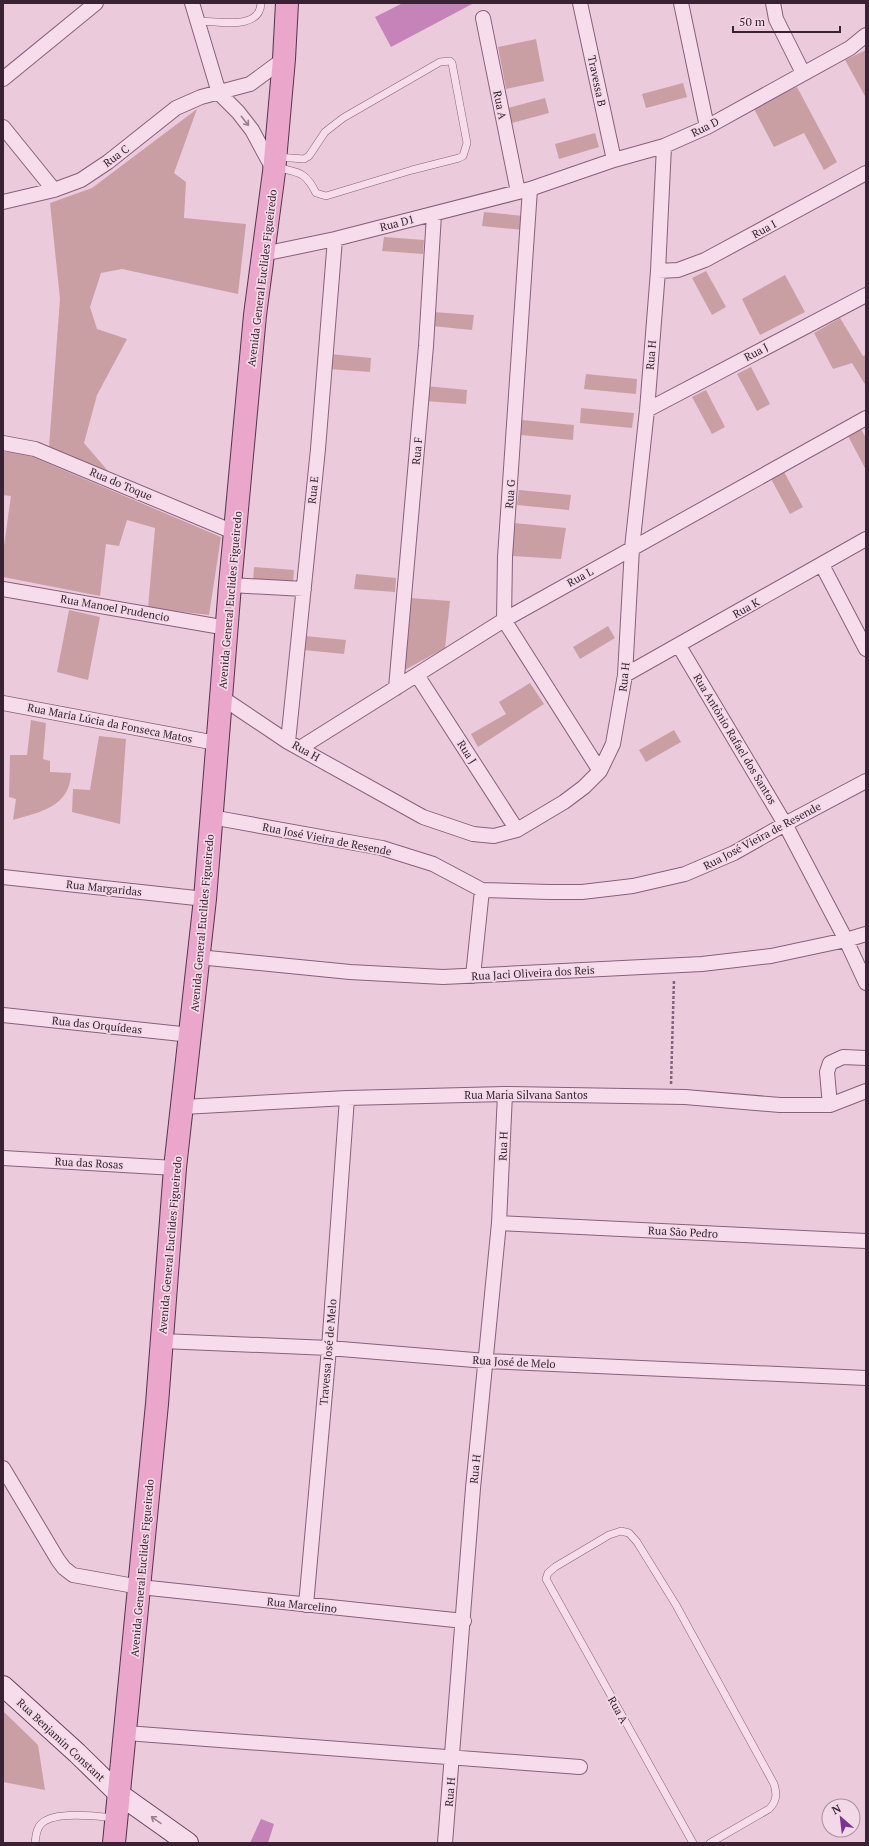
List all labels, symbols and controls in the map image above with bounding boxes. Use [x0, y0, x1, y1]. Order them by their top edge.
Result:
scale bar [733, 8, 840, 34]
text: 50 m [739, 14, 766, 29]
street label: Travessa B [585, 54, 609, 108]
street label: Rua A [490, 89, 510, 121]
street label: Rua D [689, 114, 721, 140]
one-way arrow [241, 115, 250, 126]
street label: Rua C [100, 142, 132, 170]
street label: Avenida General Euclides Figueiredo [244, 189, 280, 367]
street label: Rua D1 [378, 212, 416, 234]
street label: Rua I [749, 217, 779, 241]
street label: Rua H [643, 340, 659, 370]
street label: Rua J [742, 340, 771, 364]
street label: Rua F [409, 437, 425, 465]
street label: Rua do Toque [88, 465, 155, 504]
street label: Rua E [305, 475, 321, 505]
street label: Rua G [502, 479, 518, 509]
street label: Avenida General Euclides Figueiredo [215, 510, 245, 690]
street label: Rua L [565, 564, 595, 590]
street label: Rua Manoel Prudencio [59, 592, 171, 624]
street label: Rua K [730, 594, 763, 621]
street label: Rua H [615, 662, 633, 692]
street label: Rua Antônio Rafael dos Santos [690, 671, 780, 807]
street label: Rua Maria Lúcia da Fonseca Matos [26, 700, 194, 746]
street label: Rua H [290, 738, 322, 764]
street label: Rua J [454, 738, 480, 767]
street label: Rua José Vieira de Resende [701, 799, 824, 873]
street label: Rua José Vieira de Resende [261, 820, 393, 858]
street label: Avenida General Euclides Figueiredo [187, 833, 217, 1013]
street label: Rua Margaridas [65, 877, 143, 899]
street label: Rua Jaci Oliveira dos Reis [471, 963, 595, 983]
street label: Rua das Orquídeas [51, 1013, 143, 1037]
street label: Rua Maria Silvana Santos [464, 1088, 588, 1102]
street label: Rua H [495, 1131, 511, 1161]
street label: Rua das Rosas [54, 1154, 124, 1172]
street label: Avenida General Euclides Figueiredo [155, 1155, 185, 1335]
street label: Rua São Pedro [648, 1223, 718, 1241]
street label: Travessa José de Melo [316, 1298, 340, 1406]
street label: Rua José de Melo [472, 1353, 556, 1371]
street label: Rua H [466, 1454, 484, 1484]
street label: Avenida General Euclides Figueiredo [127, 1478, 157, 1658]
street label: Rua Marcelino [266, 1594, 338, 1616]
street label: Rua A [605, 1694, 631, 1726]
street label: Rua Benjamin Constant [14, 1695, 108, 1785]
street label: Rua H [442, 1777, 458, 1807]
north arrow [821, 1798, 861, 1838]
text: N [829, 1801, 844, 1817]
one-way arrow [151, 1816, 162, 1824]

